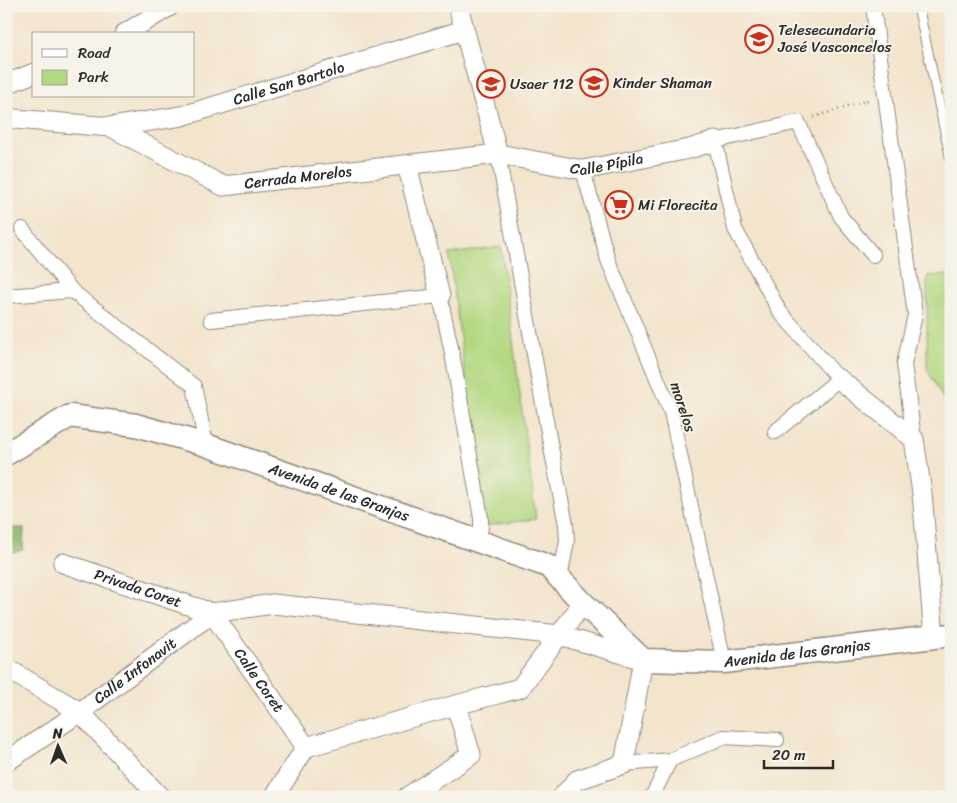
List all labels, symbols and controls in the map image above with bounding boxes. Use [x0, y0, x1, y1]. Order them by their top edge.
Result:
place label: Telesecundaria José Vasconcelos [777, 17, 892, 60]
school or university icon: Telesecundaria José Vasconcelos [744, 24, 774, 54]
legend [32, 32, 195, 98]
text: Road [78, 40, 111, 66]
street label: Calle San Bartolo [230, 54, 348, 113]
text: Park [78, 64, 109, 90]
school or university icon: Kinder Shaman [579, 68, 609, 98]
school or university icon: Usaer 112 [476, 69, 506, 99]
place label: Kinder Shaman [613, 70, 712, 96]
place label: Usaer 112 [510, 71, 574, 97]
street label: Calle Pípila [568, 145, 646, 183]
street label: Cerrada Morelos [243, 158, 354, 196]
supermarket icon: Mi Florecita [604, 190, 634, 220]
place label: Mi Florecita [638, 192, 718, 218]
street label: morelos [663, 378, 703, 436]
street label: Avenida de las Granjas [264, 455, 413, 529]
street label: Privada Coret [91, 561, 185, 615]
street label: Calle Infonavit [88, 631, 183, 711]
street label: Avenida de las Granjas [721, 632, 872, 675]
street label: Calle Coret [227, 642, 291, 718]
north arrow [32, 720, 82, 770]
text: N [51, 721, 63, 746]
scale bar [764, 738, 833, 770]
text: 20 m [772, 742, 806, 768]

